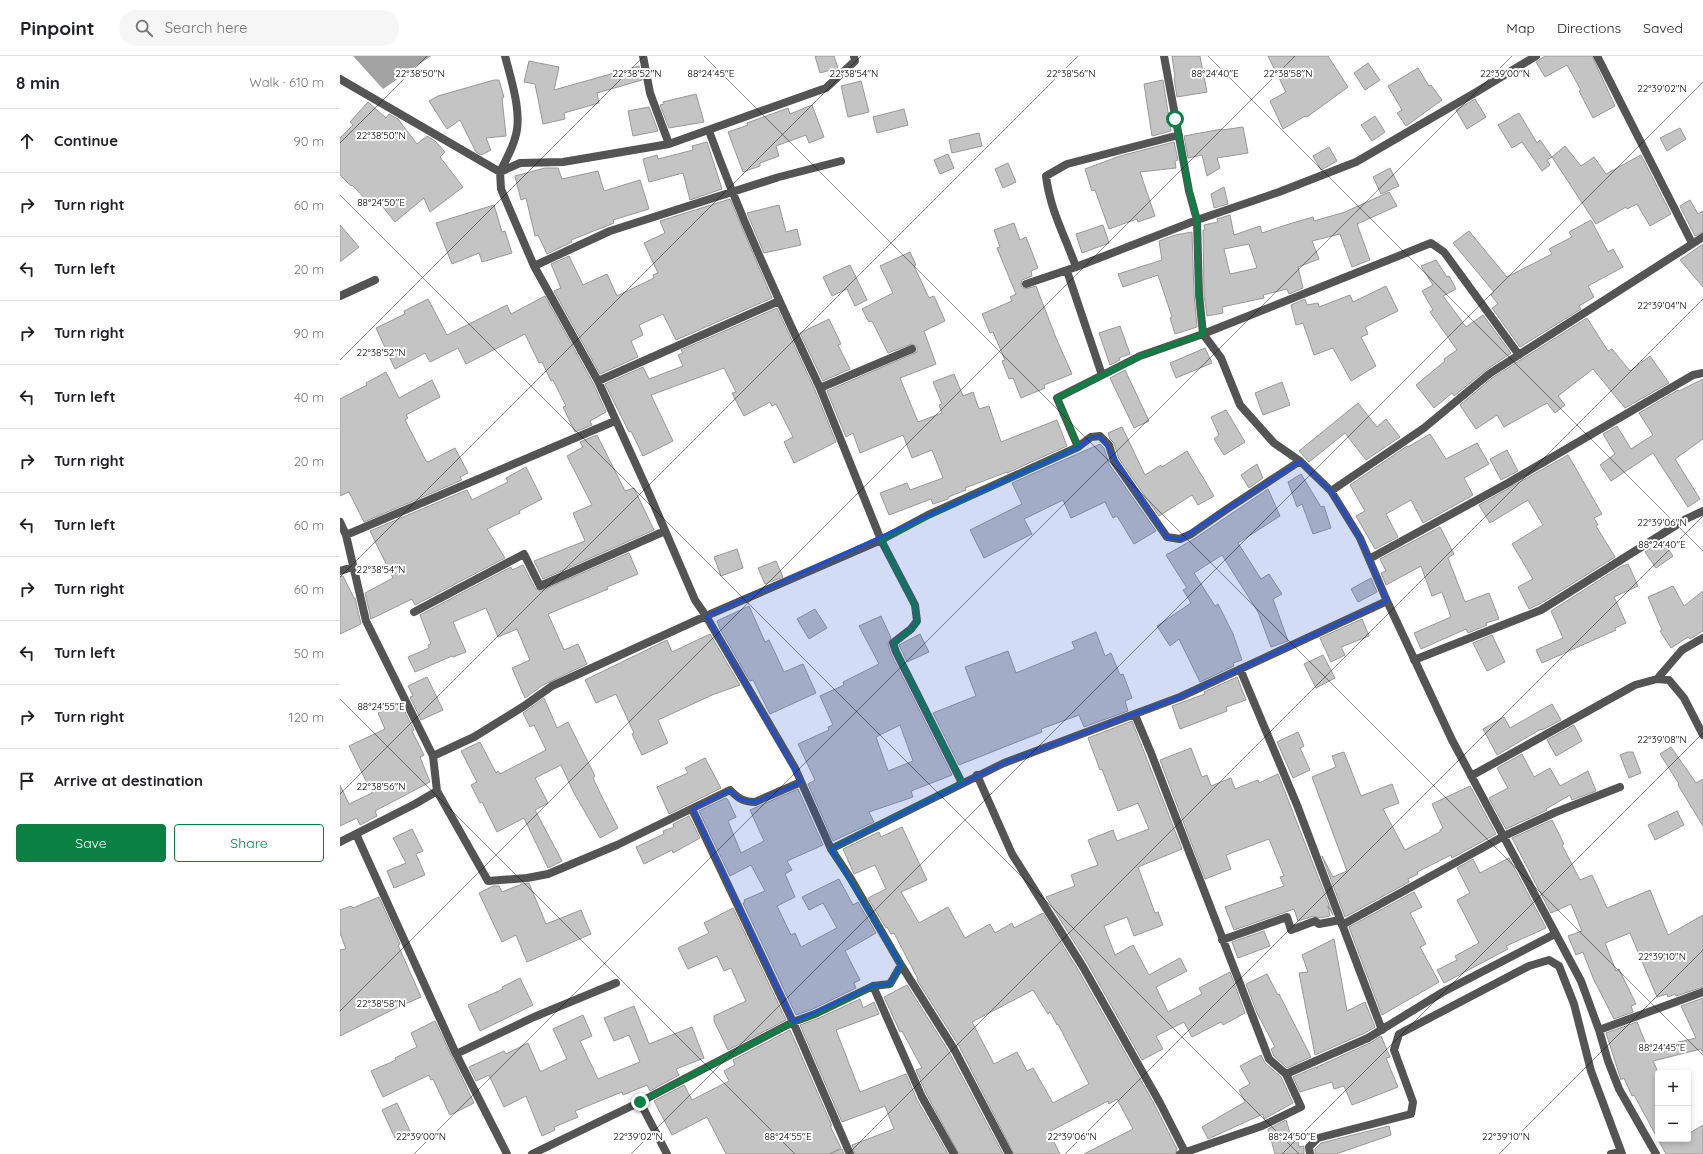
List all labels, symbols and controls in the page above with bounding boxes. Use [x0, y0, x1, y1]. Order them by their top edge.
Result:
search box [119, 10, 399, 46]
text: Pinpoint [20, 16, 95, 40]
icon: search [133, 17, 155, 39]
text: Search here [165, 18, 247, 37]
text: Map [1506, 19, 1535, 37]
text: Directions [1557, 19, 1621, 37]
text: Saved [1643, 19, 1683, 37]
text: 22°38'50"N [395, 67, 445, 80]
text: 22°38'52"N [612, 67, 662, 80]
text: 88°24'45"E [687, 67, 735, 80]
text: 22°38'54"N [830, 67, 878, 80]
text: 22°38'56"N [1047, 67, 1095, 80]
text: 88°24'40"E [1191, 67, 1239, 80]
text: 22°38'58"N [1264, 67, 1312, 80]
text: 22°39'00"N [1480, 67, 1530, 80]
text: 8 min [16, 72, 60, 93]
text: Walk · 610 m [249, 74, 324, 90]
text: 22°39'02"N [1637, 82, 1687, 95]
route start [1166, 110, 1184, 128]
text: 22°38'50"N [356, 129, 406, 142]
icon: ahead [16, 130, 38, 152]
text: Continue [54, 131, 118, 150]
text: 90 m [294, 133, 324, 149]
icon: right [16, 194, 38, 216]
text: Turn right [54, 195, 125, 214]
text: 88°24'50"E [357, 196, 405, 209]
text: 60 m [294, 197, 324, 213]
icon: left [16, 258, 38, 280]
text: Turn left [54, 259, 116, 278]
text: 20 m [294, 261, 324, 277]
text: 22°39'04"N [1637, 299, 1687, 312]
icon: right [16, 322, 38, 344]
text: Turn right [54, 323, 125, 342]
text: 90 m [294, 325, 324, 341]
text: 22°38'52"N [356, 346, 406, 359]
icon: left [16, 386, 38, 408]
text: Turn left [54, 387, 116, 406]
text: 40 m [294, 389, 324, 405]
icon: right [16, 450, 38, 472]
text: Turn right [54, 451, 125, 470]
text: 20 m [294, 453, 324, 469]
icon: left [16, 514, 38, 536]
text: Turn left [54, 515, 116, 534]
text: 22°39'06"N [1637, 516, 1687, 529]
text: 60 m [294, 517, 324, 533]
text: 88°24'40"E [1638, 538, 1686, 551]
text: 22°38'54"N [357, 563, 405, 576]
icon: right [16, 578, 38, 600]
text: Turn right [54, 579, 125, 598]
text: 60 m [294, 581, 324, 597]
icon: left [16, 642, 38, 664]
text: Turn left [54, 643, 116, 662]
text: 50 m [294, 645, 324, 661]
text: 88°24'55"E [357, 700, 405, 713]
icon: right [16, 706, 38, 728]
text: Turn right [54, 707, 125, 726]
text: 120 m [289, 709, 324, 725]
text: 22°39'08"N [1637, 733, 1687, 746]
icon: arrive [16, 770, 38, 792]
text: Arrive at destination [54, 771, 203, 790]
text: 22°38'56"N [357, 780, 405, 793]
button: Save [16, 824, 166, 862]
button: Share [174, 824, 324, 862]
text: 22°39'10"N [1638, 950, 1686, 963]
text: 22°38'58"N [357, 997, 405, 1010]
text: 88°24'45"E [1638, 1041, 1686, 1054]
map controls [1655, 1070, 1691, 1142]
button: + [1655, 1070, 1691, 1106]
route end [631, 1093, 649, 1111]
button: − [1655, 1106, 1691, 1142]
text: 22°39'00"N [396, 1130, 446, 1143]
text: 22°39'02"N [613, 1130, 663, 1143]
text: 88°24'55"E [764, 1130, 812, 1143]
text: 22°39'06"N [1047, 1130, 1097, 1143]
text: 88°24'50"E [1268, 1130, 1316, 1143]
text: 22°39'10"N [1482, 1130, 1530, 1143]

